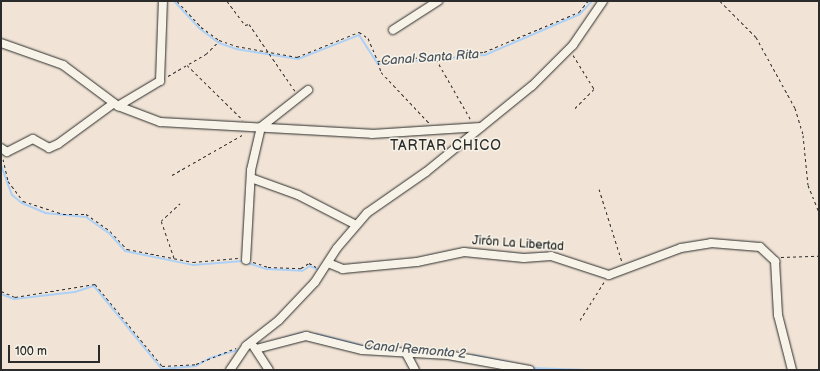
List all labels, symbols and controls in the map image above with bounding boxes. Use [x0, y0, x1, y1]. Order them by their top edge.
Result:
water label: Canal Santa Rita [380, 47, 480, 69]
district label: TARTAR CHICO [390, 138, 502, 154]
street label: Jirón La Libertad [472, 234, 564, 254]
scale bar [10, 337, 102, 363]
water label: Canal Remonta 2 [363, 338, 467, 362]
text: 100 m [15, 344, 47, 359]

